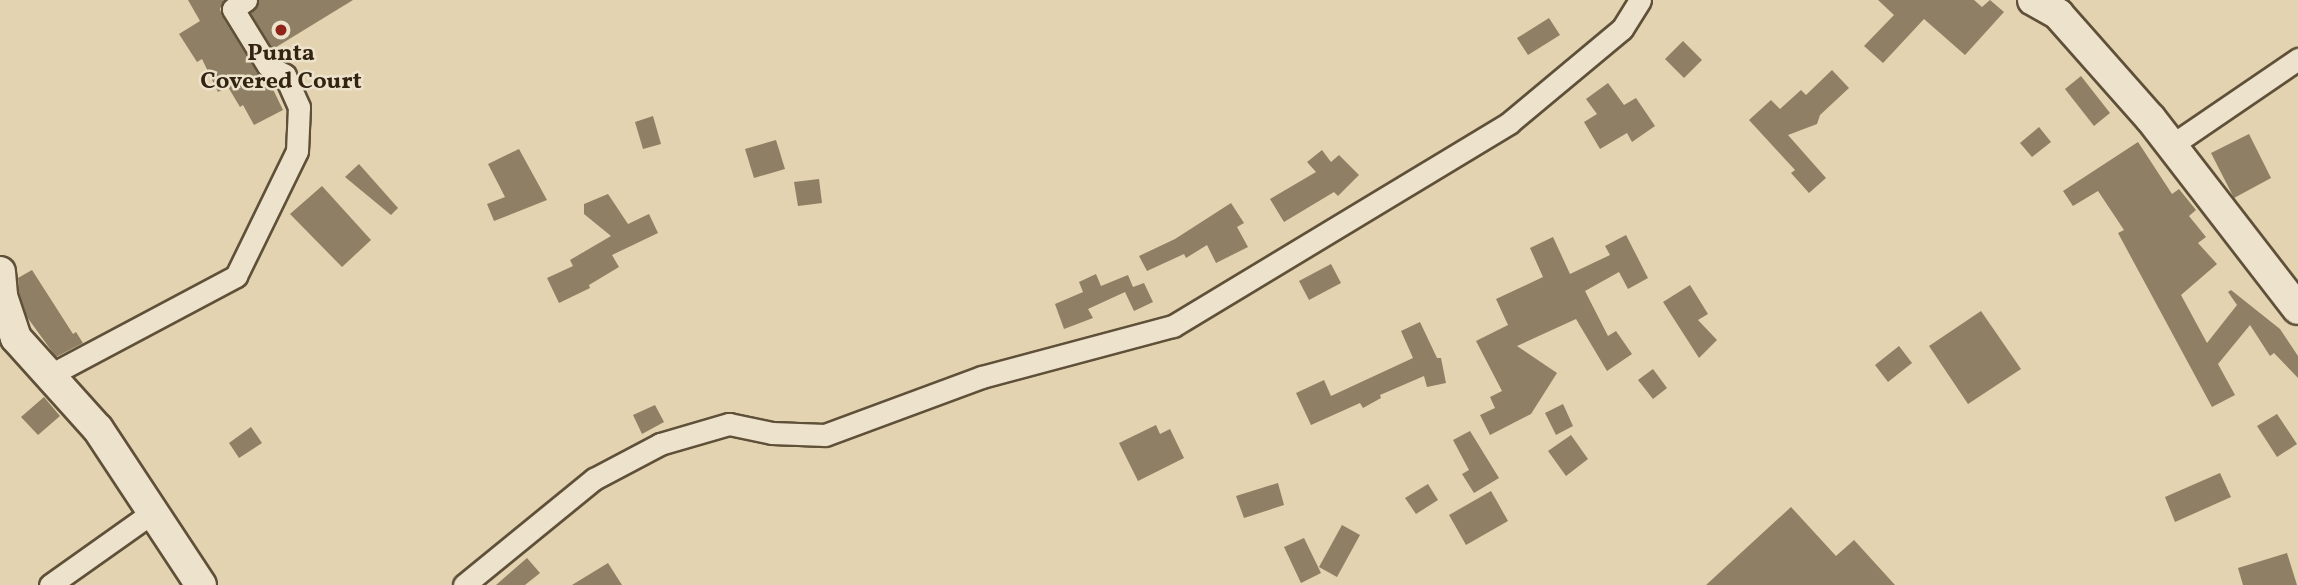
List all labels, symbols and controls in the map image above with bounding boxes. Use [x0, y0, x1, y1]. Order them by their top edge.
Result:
marker: Punta Covered Court [273, 22, 289, 38]
place label: Punta Covered Court [200, 41, 362, 97]

